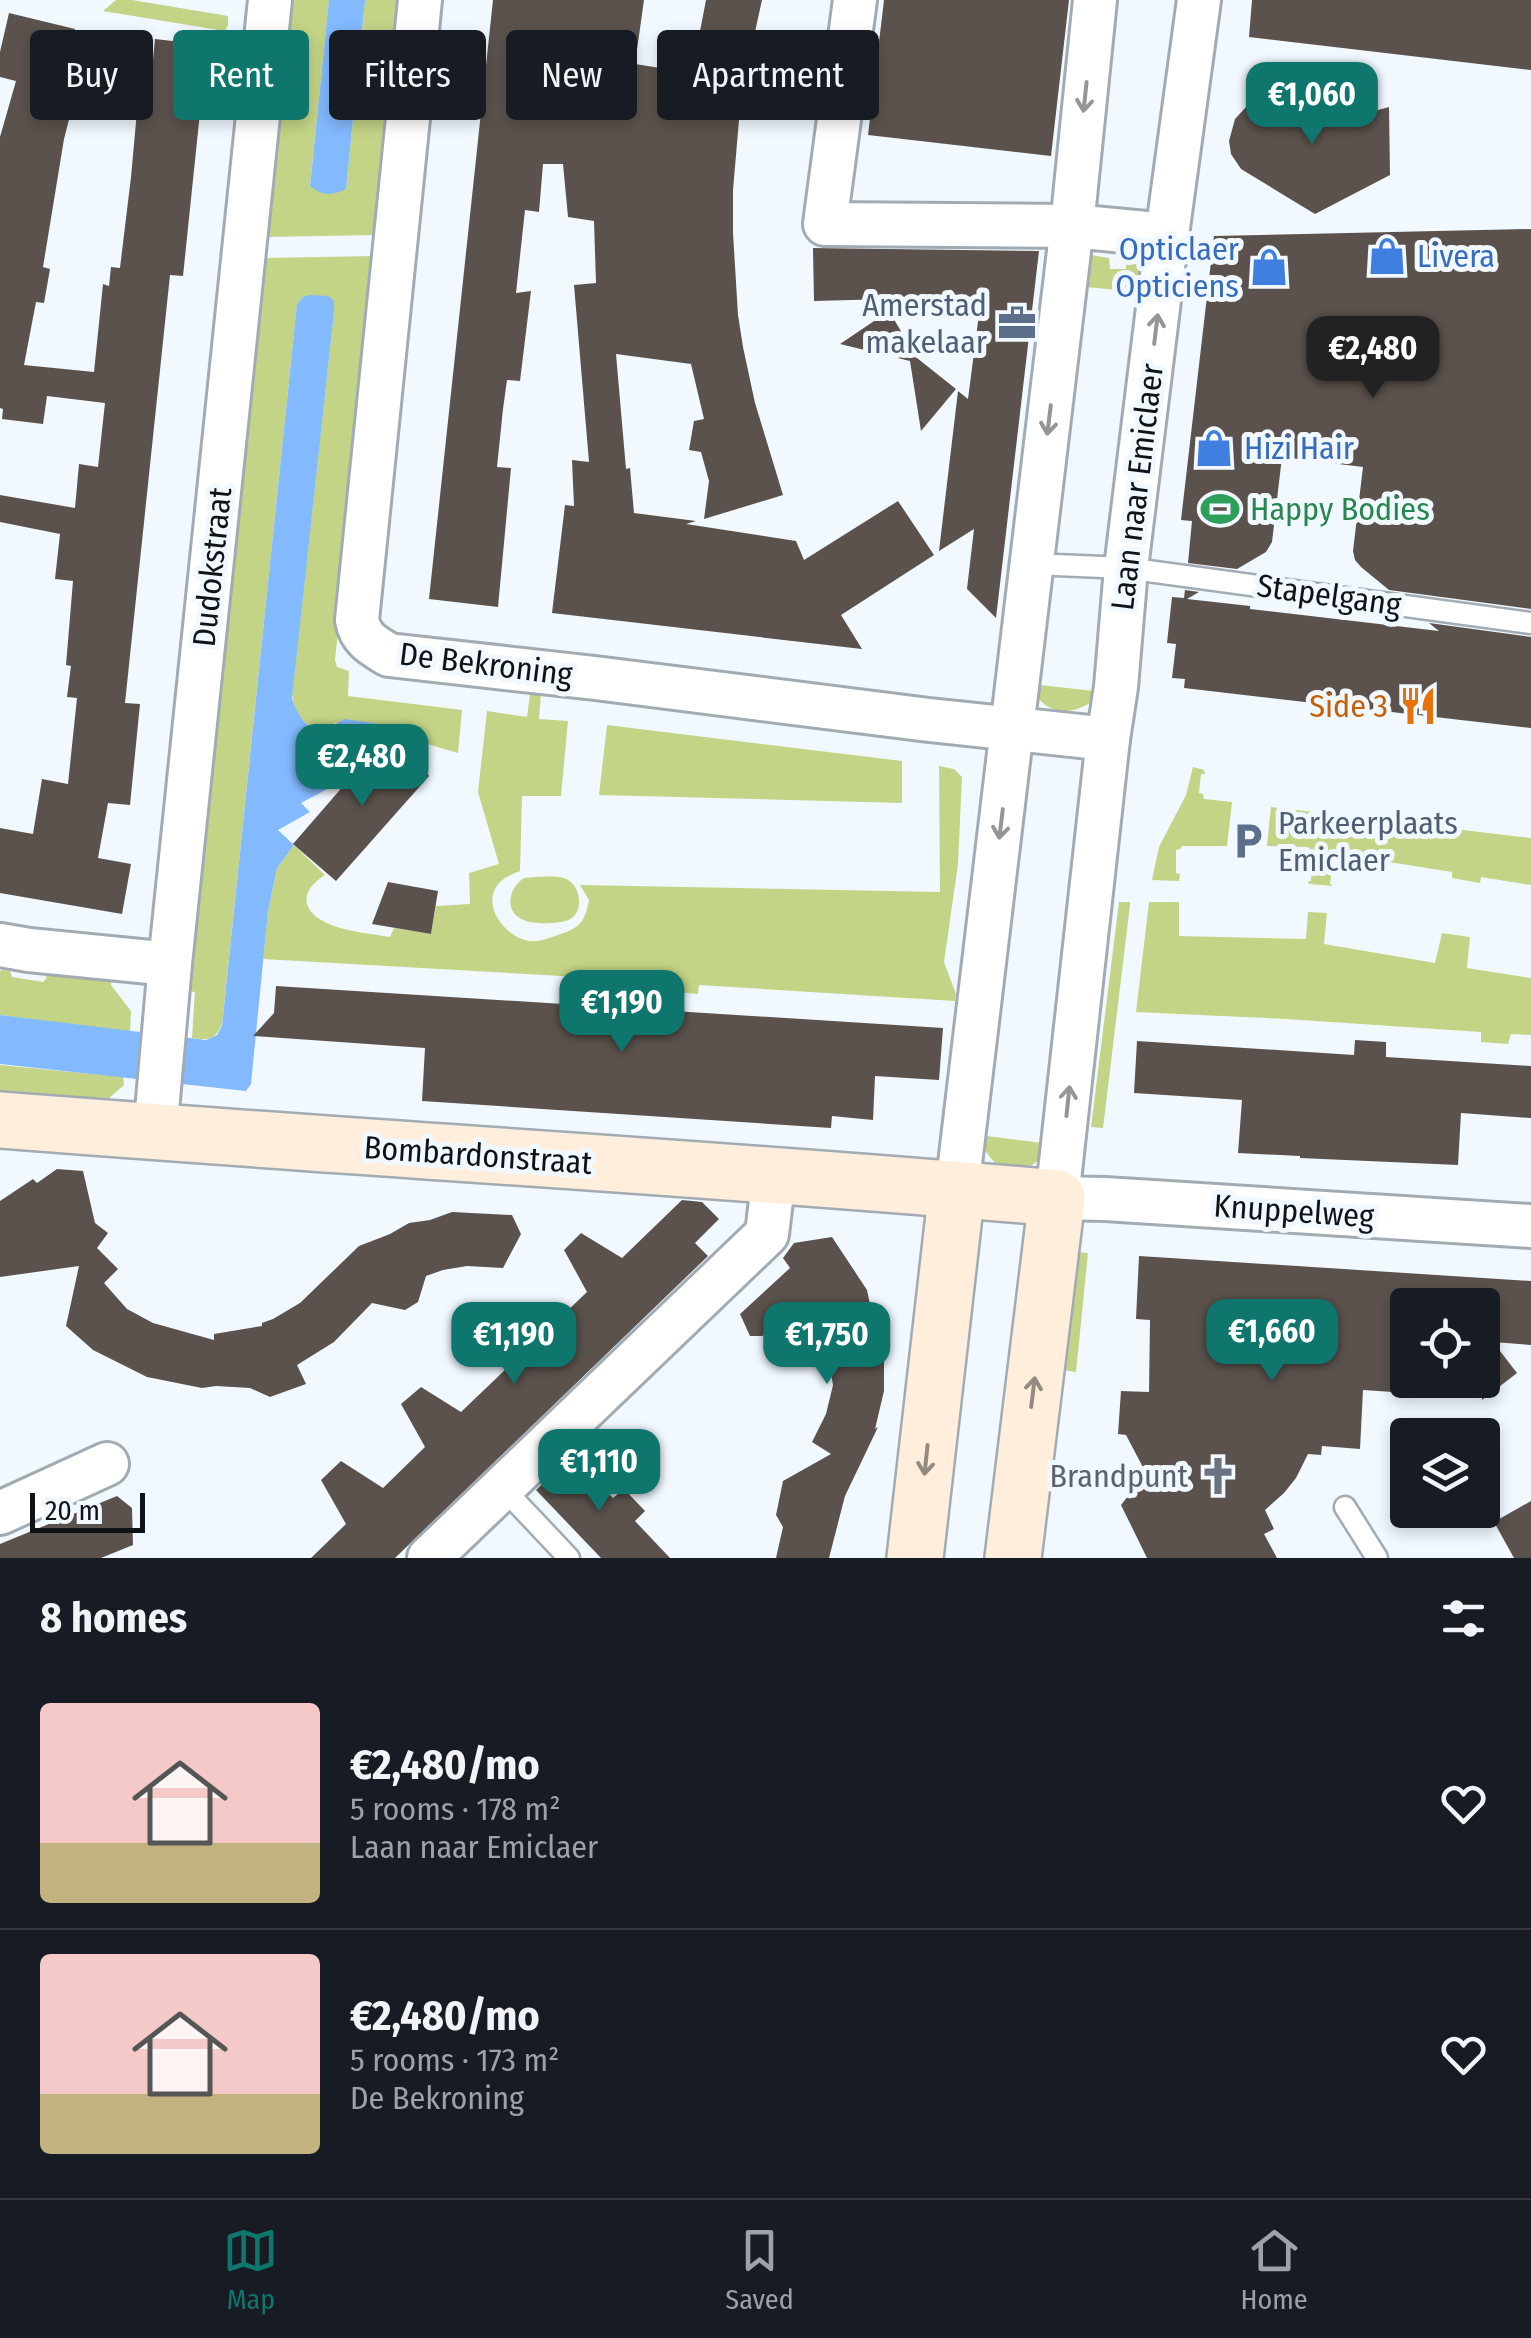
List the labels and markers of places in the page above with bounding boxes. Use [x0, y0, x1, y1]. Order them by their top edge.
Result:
pin: €1,060 [1231, 62, 1393, 147]
place label: Opticlaer Opticiens [1115, 230, 1239, 305]
shop icon: Livera [1366, 235, 1408, 277]
place label: Livera [1417, 237, 1495, 275]
shop icon: Opticlaer Opticiens [1248, 246, 1290, 288]
place label: Amerstad makelaar [862, 286, 987, 361]
office icon: Amerstad makelaar [996, 302, 1038, 344]
pin: €2,480 [1292, 316, 1454, 401]
shop icon: Hizi Hair [1193, 427, 1235, 469]
place label: Hizi Hair [1244, 429, 1354, 467]
sports icon: Happy Bodies [1199, 488, 1241, 530]
place label: Happy Bodies [1250, 490, 1430, 528]
restaurant icon: Side 3 [1397, 685, 1439, 727]
place label: Side 3 [1309, 687, 1388, 725]
pin: €2,480 [281, 724, 443, 809]
place label: Parkeerplaats Emiclaer [1278, 804, 1458, 879]
parking icon: Parkeerplaats Emiclaer [1227, 820, 1269, 862]
pin: €1,190 [541, 970, 703, 1055]
pin: €1,660 [1191, 1299, 1353, 1384]
pin: €1,190 [433, 1302, 595, 1387]
pin: €1,750 [746, 1302, 908, 1387]
pin: €1,110 [518, 1429, 680, 1514]
church icon: Brandpunt [1197, 1455, 1239, 1497]
place label: Brandpunt [1050, 1457, 1189, 1495]

